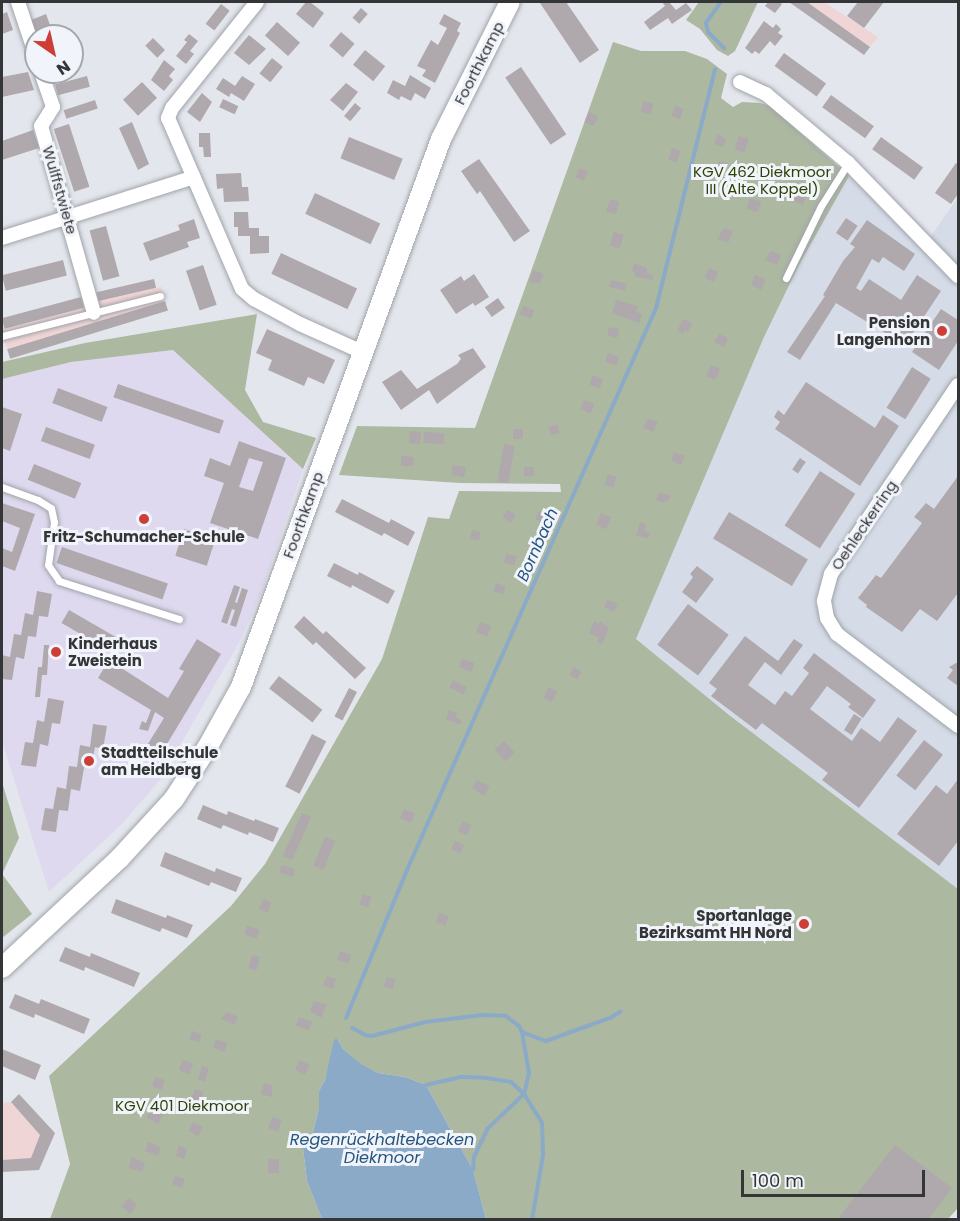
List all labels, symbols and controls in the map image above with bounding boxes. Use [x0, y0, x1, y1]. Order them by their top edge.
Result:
street label: Foorthkamp [450, 18, 508, 108]
north arrow [24, 24, 84, 84]
text: N [52, 55, 75, 81]
street label: Wulffstwiete [39, 144, 81, 236]
park label: KGV 462 Diekmoor III (Alte Koppel) [693, 162, 831, 197]
place label: Pension Langenhorn [837, 313, 930, 348]
marker: Pension Langenhorn [935, 324, 949, 338]
street label: Foorthkamp [279, 469, 327, 561]
street label: Oehleckerring [827, 477, 901, 573]
water label: Bornbach [513, 506, 563, 584]
marker: Fritz-Schumacher-Schule [137, 512, 151, 526]
place label: Fritz-Schumacher-Schule [43, 528, 245, 546]
place label: Kinderhaus Zweistein [68, 634, 158, 669]
marker: Kinderhaus Zweistein [49, 645, 63, 659]
place label: Stadtteilschule am Heidberg [101, 743, 218, 778]
marker: Stadtteilschule am Heidberg [82, 754, 96, 768]
place label: Sportanlage Bezirksamt HH Nord [639, 906, 792, 941]
marker: Sportanlage Bezirksamt HH Nord [797, 917, 811, 931]
park label: KGV 401 Diekmoor [115, 1097, 249, 1115]
water label: Regenrückhaltebecken Diekmoor [290, 1130, 474, 1168]
scale bar [744, 1158, 928, 1196]
text: 100 m [752, 1168, 804, 1193]

